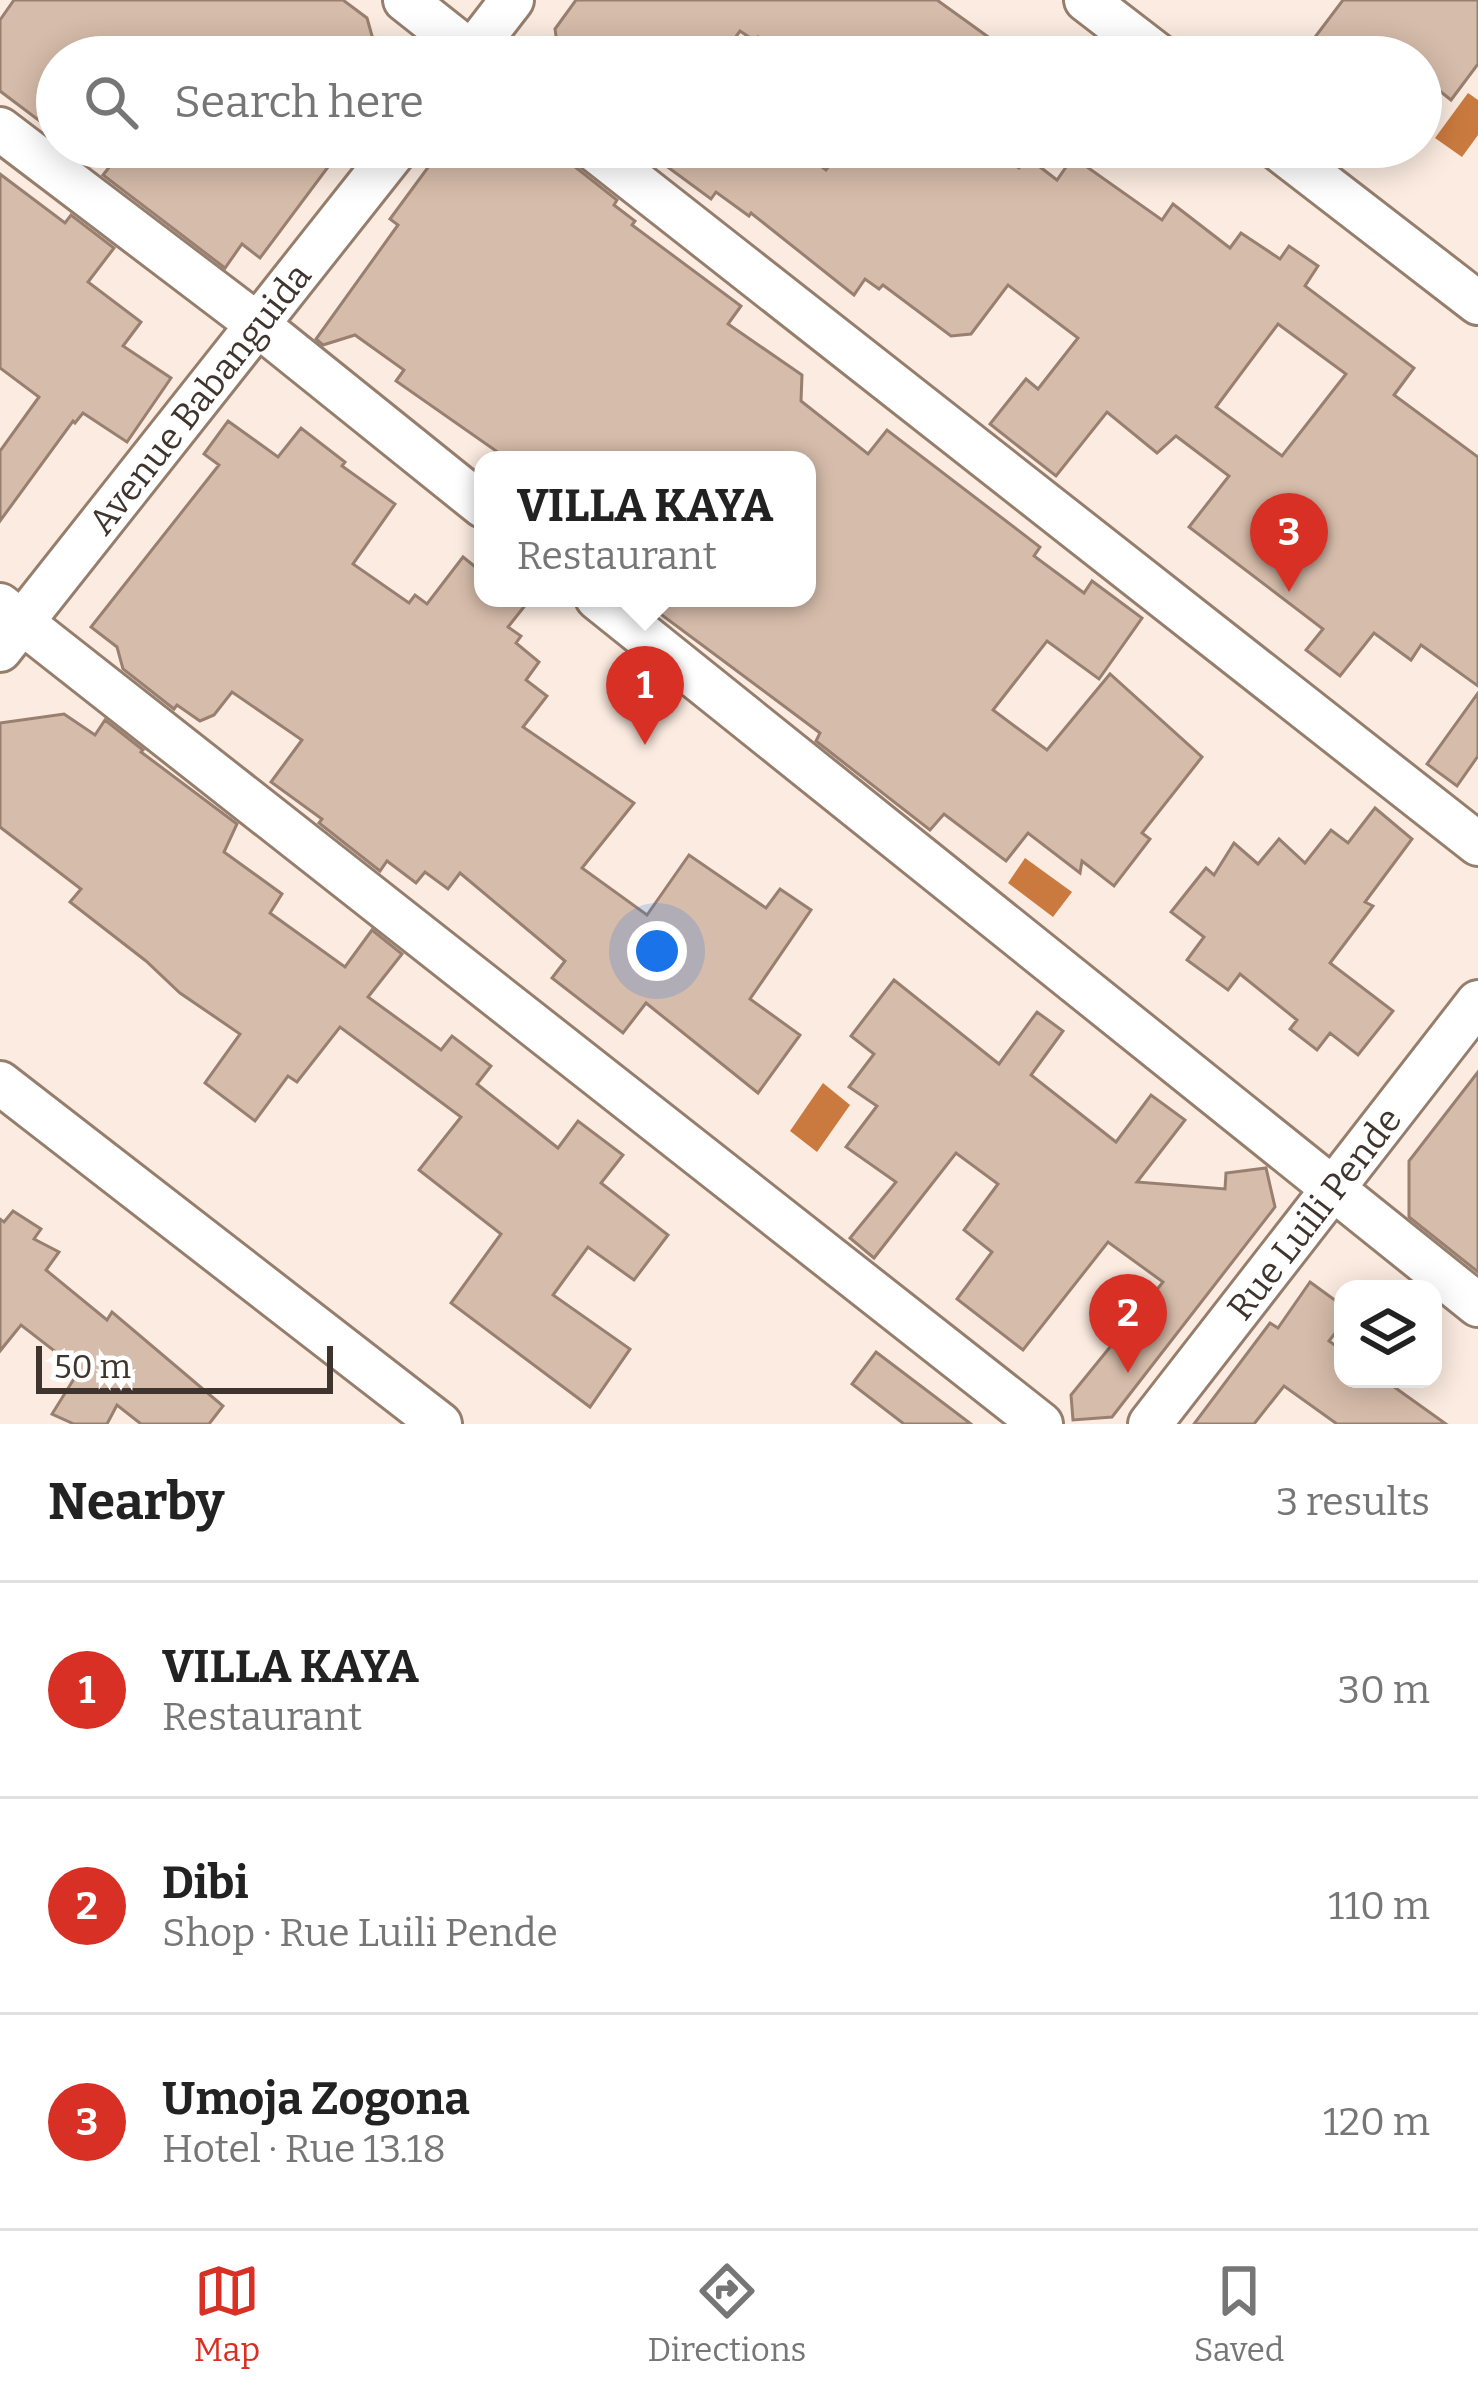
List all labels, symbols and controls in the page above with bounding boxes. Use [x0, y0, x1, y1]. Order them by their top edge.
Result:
search box [36, 36, 1442, 168]
icon: search [78, 69, 144, 135]
text: Search here [174, 75, 424, 129]
street label: Avenue Babanguida [79, 254, 321, 543]
popup [474, 451, 816, 607]
text: VILLA KAYA [517, 479, 773, 533]
pin: 3 [1250, 493, 1328, 592]
text: Restaurant [517, 533, 717, 579]
pin: 1 [606, 646, 684, 745]
your location [627, 921, 687, 981]
street label: Rue Luili Pende [1218, 1099, 1411, 1329]
pin: 2 [1089, 1274, 1167, 1373]
map controls [1334, 1280, 1442, 1388]
button: layers [1334, 1280, 1442, 1388]
scale bar [36, 1340, 333, 1393]
text: 50 m [54, 1347, 131, 1387]
text: Nearby [48, 1471, 224, 1533]
text: 3 results [1276, 1479, 1430, 1525]
text: VILLA KAYA [162, 1640, 419, 1694]
text: 1 [79, 1667, 95, 1713]
text: 30 m [1338, 1667, 1430, 1713]
text: Restaurant [162, 1694, 362, 1740]
text: Dibi [162, 1856, 249, 1910]
text: 2 [76, 1883, 98, 1929]
text: 110 m [1328, 1883, 1430, 1929]
text: Shop · Rue Luili Pende [162, 1910, 558, 1956]
text: Umoja Zogona [162, 2072, 470, 2126]
text: 3 [76, 2099, 98, 2145]
text: 120 m [1323, 2099, 1430, 2145]
text: Hotel · Rue 13.18 [162, 2126, 446, 2172]
tab: Map [194, 2258, 260, 2370]
tab: Directions [648, 2258, 806, 2370]
tab: Saved [1194, 2258, 1284, 2370]

